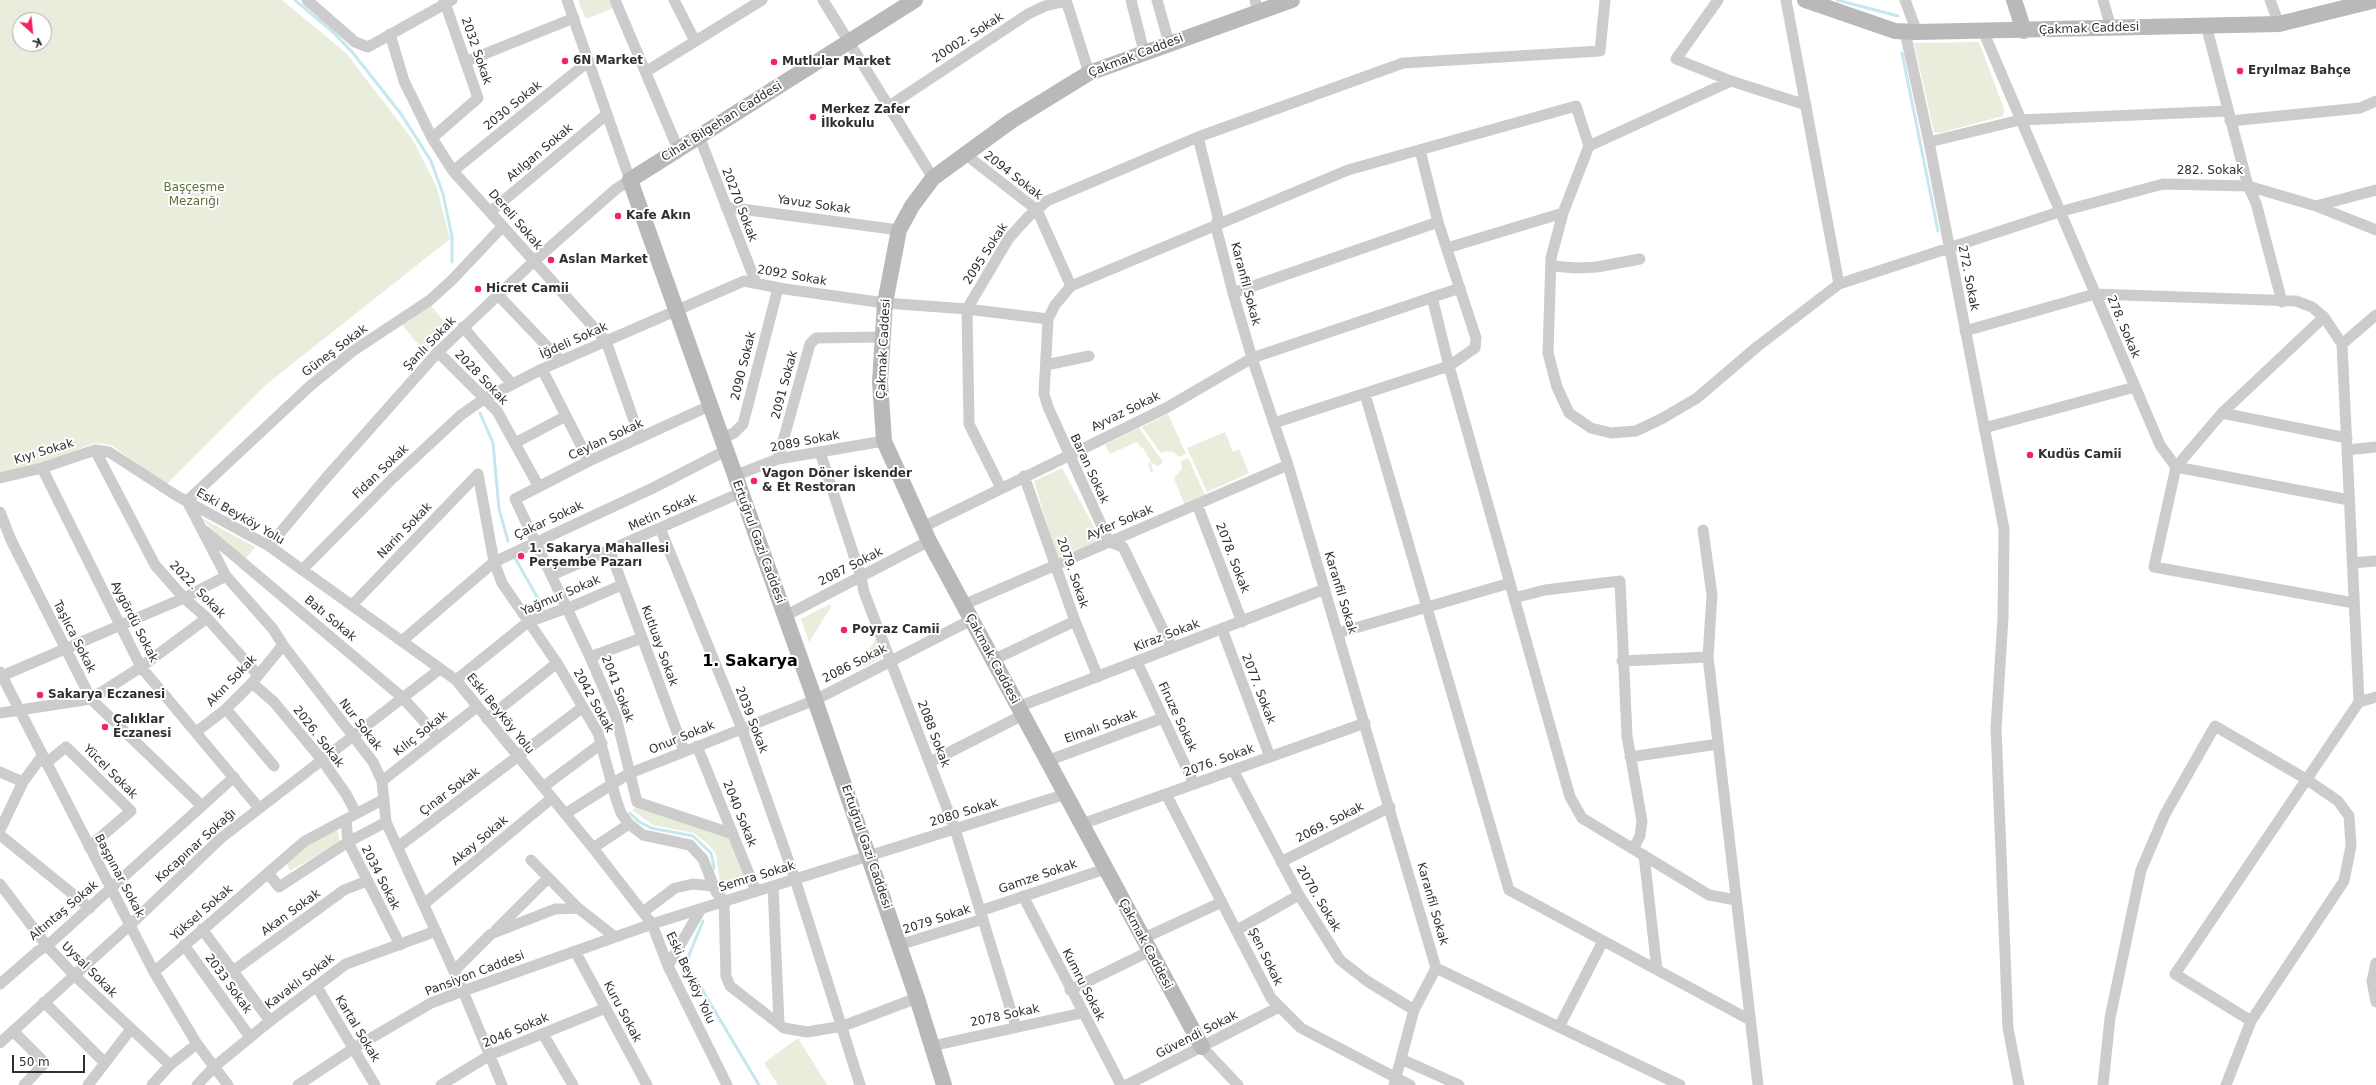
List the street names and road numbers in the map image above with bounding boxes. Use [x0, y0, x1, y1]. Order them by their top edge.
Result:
street label: 20002. Sokak [930, 10, 1006, 66]
street label: 2032 Sokak [458, 15, 494, 87]
street label: Çakmak Caddesi [2039, 20, 2139, 38]
street label: Çakmak Caddesi [1087, 31, 1185, 81]
street label: 2030 Sokak [481, 78, 545, 134]
street label: Cihat Bilgehan Caddesi [659, 79, 785, 165]
street label: Atılgan Sokak [504, 121, 576, 185]
street label: 2094 Sokak [981, 149, 1045, 203]
street label: 282. Sokak [2177, 164, 2243, 178]
street label: 20270 Sokak [718, 166, 760, 244]
street label: Dereli Sokak [485, 187, 545, 253]
street label: Yavuz Sokak [776, 193, 852, 217]
street label: 2095 Sokak [961, 221, 1011, 287]
street label: Karanfil Sokak [1227, 241, 1263, 327]
street label: 272. Sokak [1955, 244, 1981, 312]
street label: 2092 Sokak [756, 263, 828, 289]
street label: 278. Sokak [2103, 294, 2143, 360]
street label: Çakmak Caddesi [874, 298, 894, 400]
street label: Şanlı Sokak [401, 314, 459, 374]
street label: İğdeli Sokak [538, 320, 610, 362]
street label: Güneş Sokak [300, 322, 370, 380]
street label: 2090 Sokak [729, 330, 759, 402]
street label: 2028 Sokak [451, 348, 511, 408]
street label: 2091 Sokak [769, 349, 801, 421]
street label: Ayvaz Sokak [1089, 389, 1163, 435]
street label: Ceylan Sokak [566, 416, 646, 464]
street label: 2089 Sokak [769, 428, 841, 456]
street label: Baran Sokak [1067, 432, 1111, 506]
street label: Kıyı Sokak [13, 436, 75, 468]
street label: Fidan Sokak [350, 442, 412, 502]
street label: Ertuğrul Gazi Caddesi [729, 478, 787, 606]
street label: Eski Beyköy Yolu [193, 486, 287, 548]
street label: Metin Sokak [627, 492, 699, 534]
street label: Çakar Sokak [512, 499, 586, 543]
street label: Narin Sokak [375, 500, 435, 562]
street label: Ayfer Sokak [1085, 503, 1155, 543]
street label: 2078. Sokak [1212, 521, 1252, 595]
street label: 2079. Sokak [1053, 536, 1091, 610]
street label: 2087 Sokak [816, 545, 886, 589]
street label: Karanfil Sokak [1321, 550, 1359, 636]
street label: 2022. Sokak [166, 558, 228, 622]
street label: Yağmur Sokak [519, 573, 603, 619]
street label: Aygördü Sokak [107, 579, 161, 665]
street label: Batı Sokak [301, 593, 359, 645]
street label: Taşlıca Sokak [50, 598, 98, 676]
street label: Kutluay Sokak [638, 604, 680, 688]
street label: Çakmak Caddesi [962, 611, 1022, 707]
street label: Kiraz Sokak [1132, 617, 1202, 655]
street label: 2086 Sokak [820, 642, 890, 686]
street label: Akın Sokak [204, 652, 260, 710]
street label: 2077. Sokak [1238, 652, 1278, 726]
street label: 2041 Sokak [598, 654, 636, 724]
street label: 2042 Sokak [570, 667, 616, 735]
street label: Eski Beyköy Yolu [463, 671, 537, 757]
street label: Firuze Sokak [1155, 680, 1199, 754]
street label: 2039 Sokak [732, 685, 770, 755]
street label: Nur Sokak [335, 696, 385, 754]
street label: 2088 Sokak [914, 699, 952, 769]
street label: 2026. Sokak [289, 703, 347, 771]
street label: Elmalı Sokak [1063, 707, 1139, 747]
street label: Kılıç Sokak [391, 709, 451, 759]
street label: Onur Sokak [647, 718, 717, 758]
street label: Yücel Sokak [80, 742, 140, 802]
street label: 2076. Sokak [1182, 742, 1256, 780]
street label: Çınar Sokak [417, 765, 483, 819]
street label: 2040 Sokak [719, 779, 759, 849]
street label: Ertuğrul Gazi Caddesi [838, 783, 894, 911]
street label: 2080 Sokak [928, 796, 1000, 830]
street label: 2069. Sokak [1294, 800, 1366, 846]
street label: Kocapınar Sokağı [153, 806, 239, 886]
street label: Akay Sokak [449, 813, 511, 869]
street label: Başpınar Sokak [91, 832, 147, 920]
street label: 2034 Sokak [358, 843, 402, 913]
street label: Gamze Sokak [997, 857, 1079, 897]
street label: Semra Sokak [717, 859, 797, 895]
street label: Karanfil Sokak [1413, 861, 1451, 947]
street label: 2070. Sokak [1293, 864, 1343, 934]
street label: Altıntaş Sokak [27, 878, 101, 944]
street label: Yüksel Sokak [168, 882, 236, 944]
street label: Akan Sokak [259, 887, 323, 939]
street label: Çakmak Caddesi [1115, 896, 1175, 992]
street label: 2079 Sokak [901, 902, 973, 938]
street label: Şen Sokak [1245, 926, 1285, 988]
street label: Eski Beyköy Yolu [662, 930, 718, 1026]
street label: Uysal Sokak [58, 939, 120, 1001]
street label: Kumru Sokak [1059, 947, 1107, 1023]
street label: Pansiyon Caddesi [423, 948, 527, 1000]
street label: 2033 Sokak [201, 951, 255, 1017]
street label: Kavaklı Sokak [263, 951, 337, 1013]
street label: Kuru Sokak [600, 979, 644, 1045]
street label: Kartal Sokak [331, 993, 383, 1065]
street label: 2078 Sokak [969, 1002, 1041, 1030]
street label: Güvendi Sokak [1154, 1008, 1240, 1062]
street label: 2046 Sokak [481, 1011, 551, 1051]

